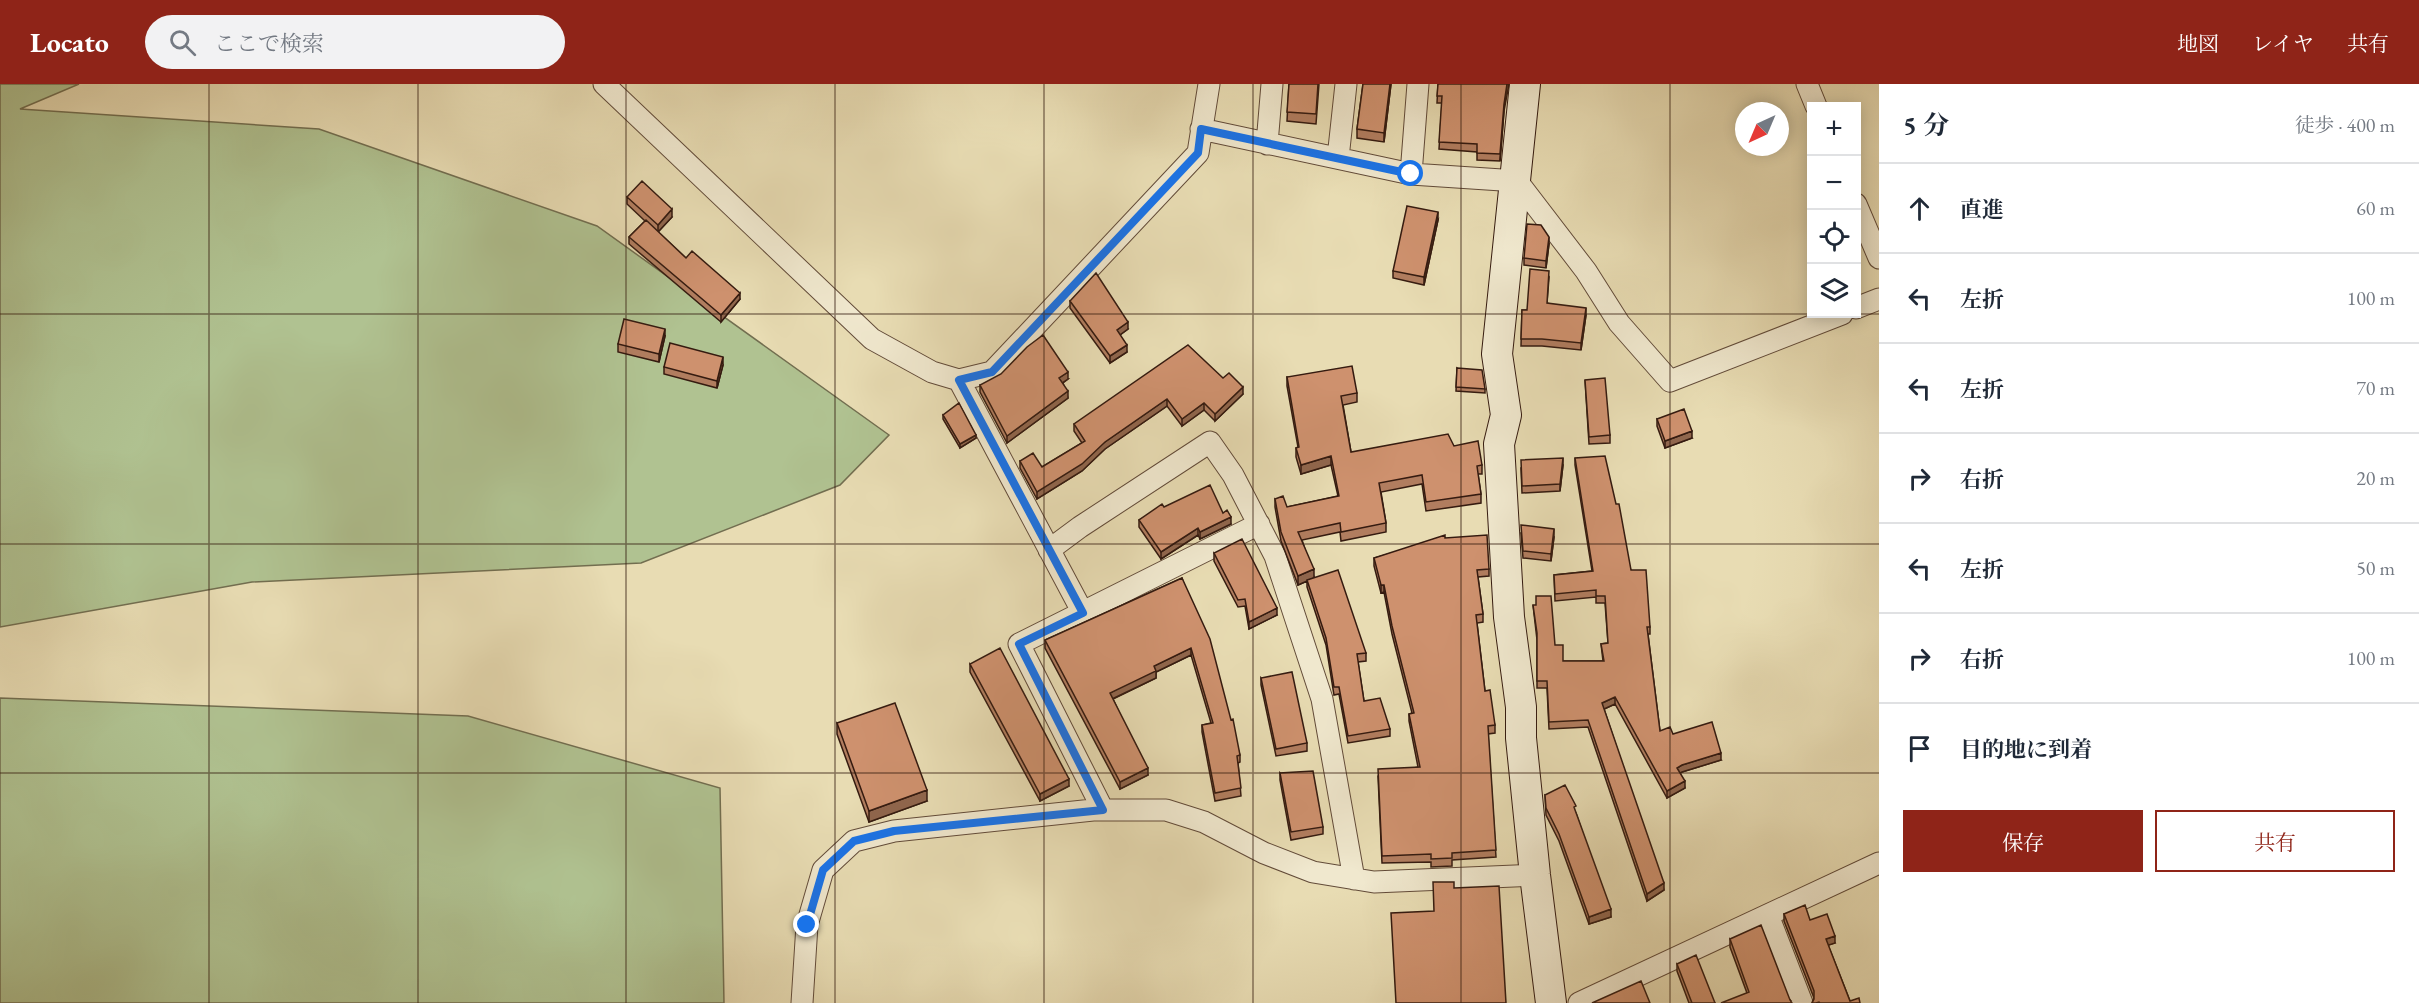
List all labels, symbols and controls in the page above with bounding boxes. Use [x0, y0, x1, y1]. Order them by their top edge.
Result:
search box [145, 15, 565, 69]
text: Locato [30, 24, 109, 60]
icon: search [166, 26, 199, 59]
text: ここで検索 [214, 29, 324, 58]
text: 地図 [2177, 30, 2219, 57]
text: レイヤ [2252, 30, 2314, 57]
text: 共有 [2347, 30, 2389, 57]
north arrow [1735, 102, 1789, 156]
map controls [1807, 102, 1861, 318]
button: + [1807, 102, 1861, 156]
text: 5 分 [1903, 108, 1949, 142]
text: 徒歩 · 400 m [2295, 112, 2395, 138]
button: − [1807, 156, 1861, 210]
route start [1397, 160, 1423, 186]
icon: ahead [1903, 192, 1936, 225]
text: 直進 [1960, 195, 2004, 224]
text: 60 m [2356, 195, 2395, 221]
button: locate [1807, 210, 1861, 264]
button: layers [1807, 264, 1861, 318]
icon: left [1903, 282, 1936, 315]
text: 左折 [1960, 285, 2004, 314]
text: 100 m [2347, 285, 2395, 311]
icon: left [1903, 372, 1936, 405]
text: 左折 [1960, 375, 2004, 404]
text: 70 m [2356, 375, 2395, 401]
icon: right [1903, 462, 1936, 495]
text: 右折 [1960, 465, 2004, 494]
text: 20 m [2356, 465, 2395, 491]
icon: left [1903, 552, 1936, 585]
text: 左折 [1960, 555, 2004, 584]
text: 50 m [2356, 555, 2395, 581]
icon: right [1903, 642, 1936, 675]
text: 右折 [1960, 645, 2004, 674]
text: 100 m [2347, 645, 2395, 671]
icon: arrive [1903, 732, 1936, 765]
text: 目的地に到着 [1960, 735, 2092, 764]
button: 保存 [1903, 810, 2143, 872]
button: 共有 [2155, 810, 2395, 872]
route end [793, 911, 819, 937]

